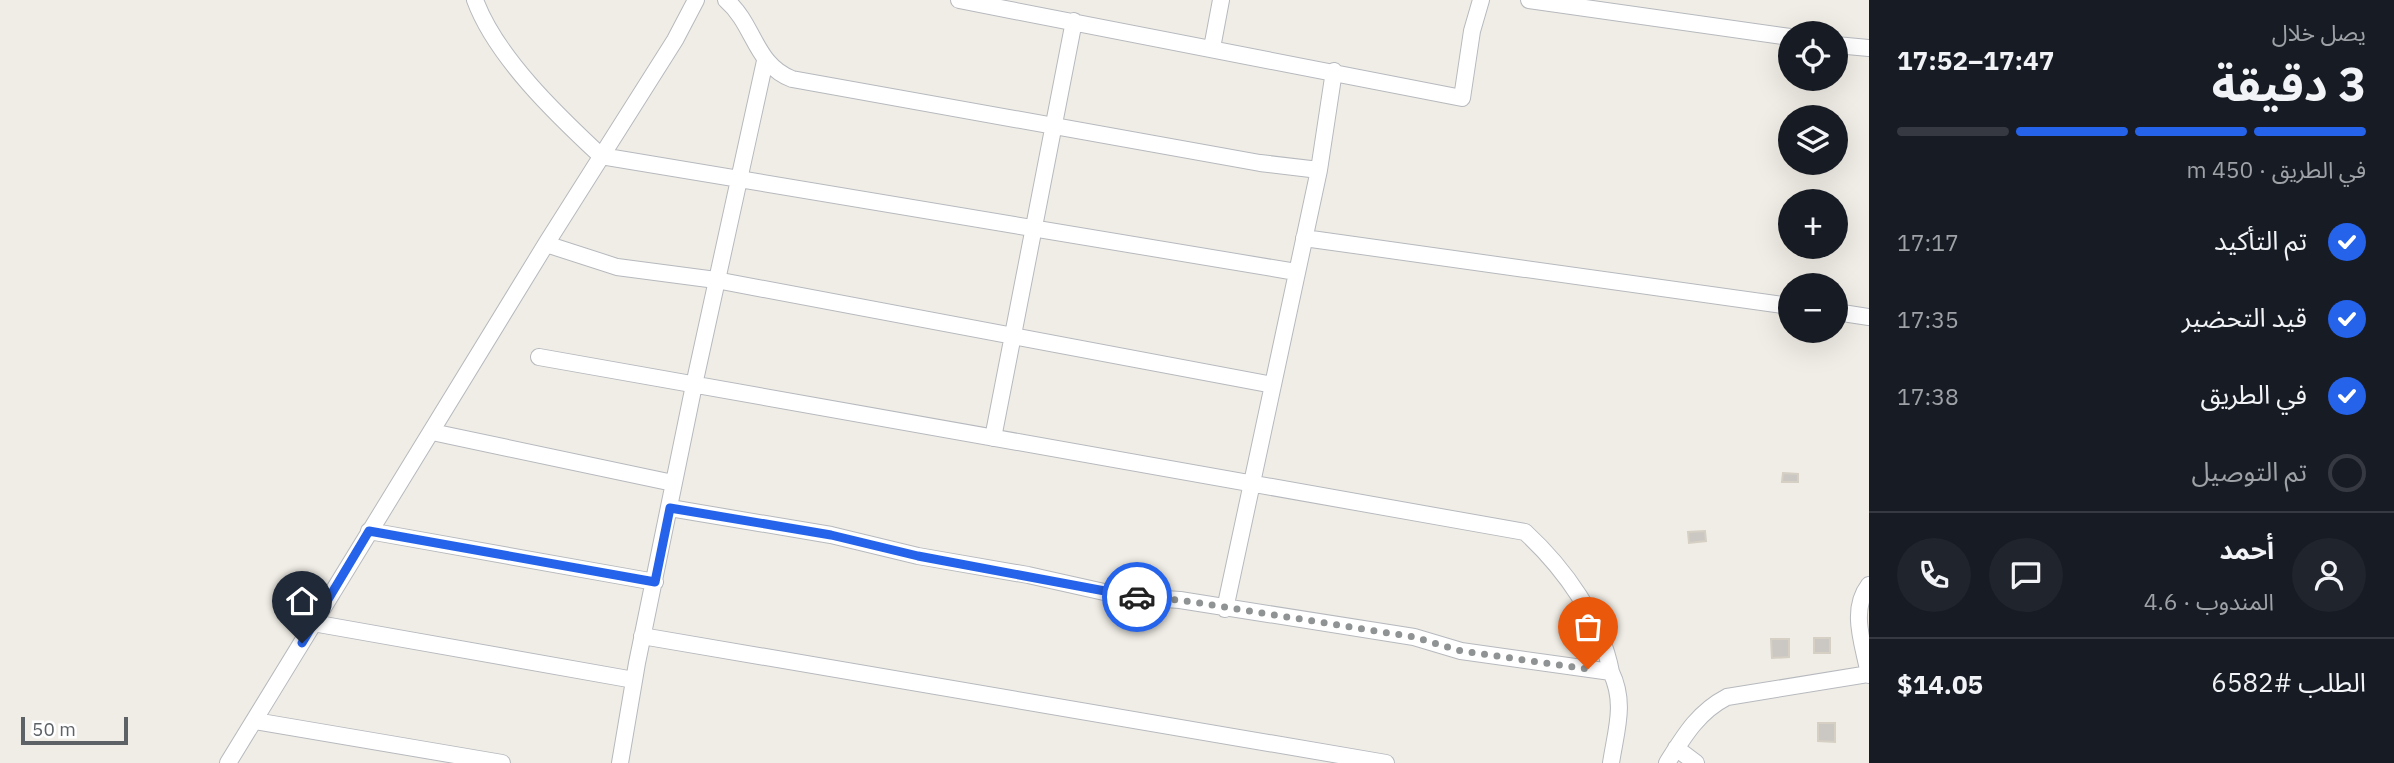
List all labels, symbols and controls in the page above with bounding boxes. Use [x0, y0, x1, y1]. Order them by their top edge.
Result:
text: يصل خلال [2272, 17, 2366, 47]
map controls [1778, 21, 1848, 343]
button: locate [1778, 21, 1848, 91]
text: 17:47–17:52 [1897, 43, 2054, 77]
text: 3 دقيقة [2212, 54, 2366, 114]
button: layers [1778, 105, 1848, 175]
text: في الطريق · 450 m [2186, 154, 2366, 184]
button: + [1778, 189, 1848, 259]
text: تم التأكيد [2214, 223, 2307, 257]
icon: check [2328, 223, 2366, 261]
text: 17:17 [1897, 227, 1959, 257]
button: − [1778, 273, 1848, 343]
text: قيد التحضير [2182, 300, 2307, 334]
icon: check [2328, 300, 2366, 338]
text: 17:35 [1897, 304, 1959, 334]
text: في الطريق [2200, 377, 2307, 411]
icon: check [2328, 377, 2366, 415]
text: 17:38 [1897, 381, 1959, 411]
text: تم التوصيل [2191, 454, 2307, 488]
text: أحمد [2220, 532, 2274, 566]
button: phone [1897, 538, 1971, 612]
button: chat [1989, 538, 2063, 612]
button: person [2292, 538, 2366, 612]
courier [1102, 562, 1172, 632]
pin [272, 571, 332, 643]
icon: car [1118, 578, 1156, 616]
icon: home [283, 582, 321, 620]
text: المندوب · 4.6 [2144, 586, 2274, 616]
pin [1558, 597, 1618, 669]
icon: bag [1569, 608, 1607, 646]
text: الطلب #6582 [2211, 665, 2366, 699]
text: $14.05 [1897, 667, 1983, 701]
scale bar [21, 714, 128, 746]
text: 50 m [32, 717, 76, 741]

